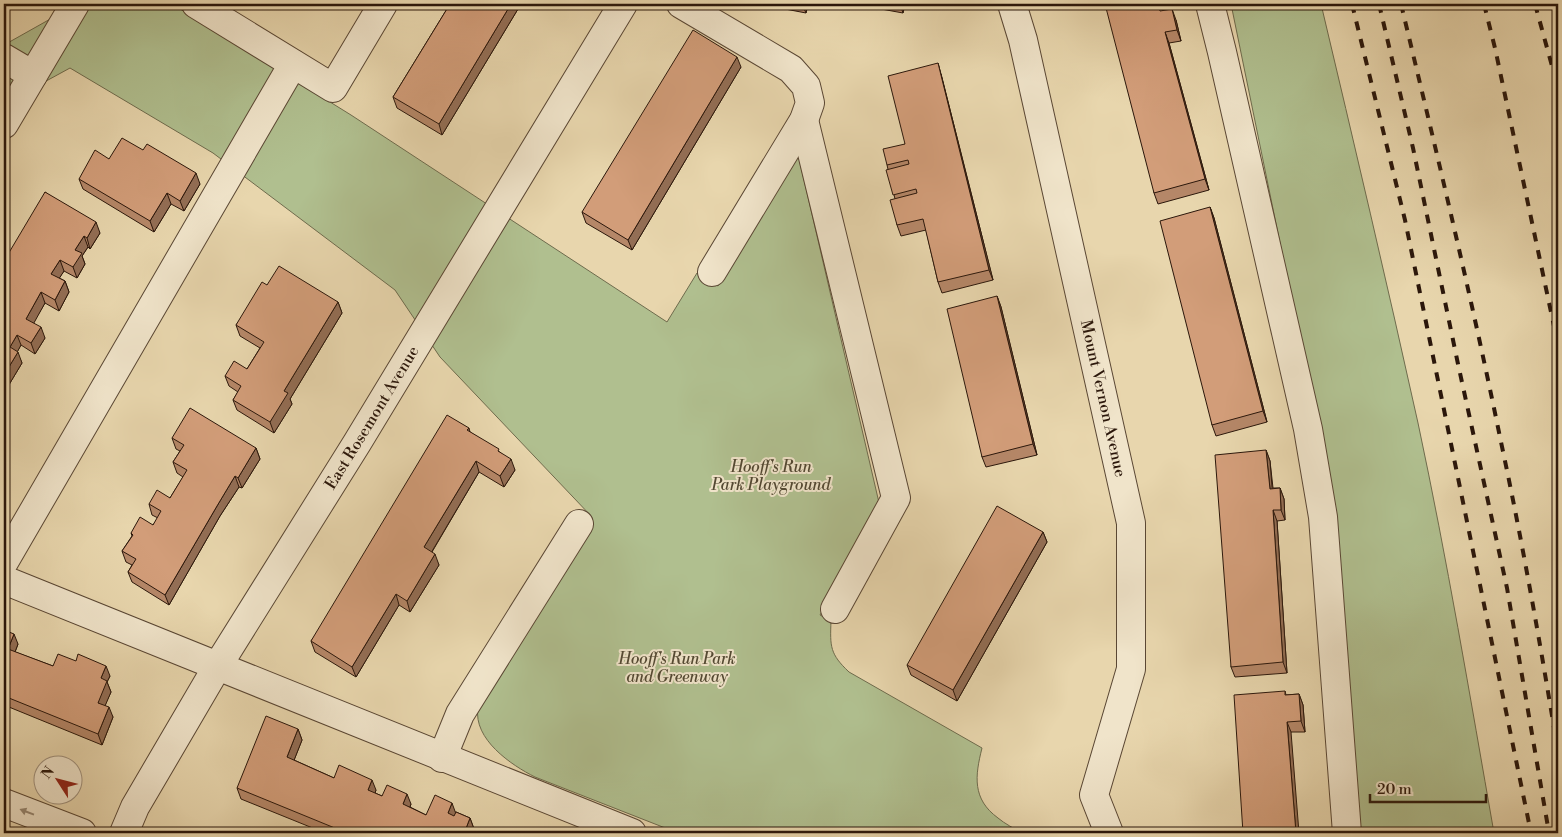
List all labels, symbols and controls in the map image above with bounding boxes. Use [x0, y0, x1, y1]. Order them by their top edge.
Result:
street label: Mount Vernon Avenue [1076, 318, 1130, 479]
street label: East Rosemont Avenue [320, 342, 423, 493]
park label: Hooff's Run Park Playground [711, 457, 831, 495]
park label: Hooff's Run Park and Greenway [617, 649, 736, 687]
north arrow [32, 754, 82, 804]
text: N [38, 763, 59, 783]
scale bar [1370, 772, 1486, 804]
text: 20 m [1377, 780, 1412, 799]
one-way arrow [19, 808, 34, 816]

